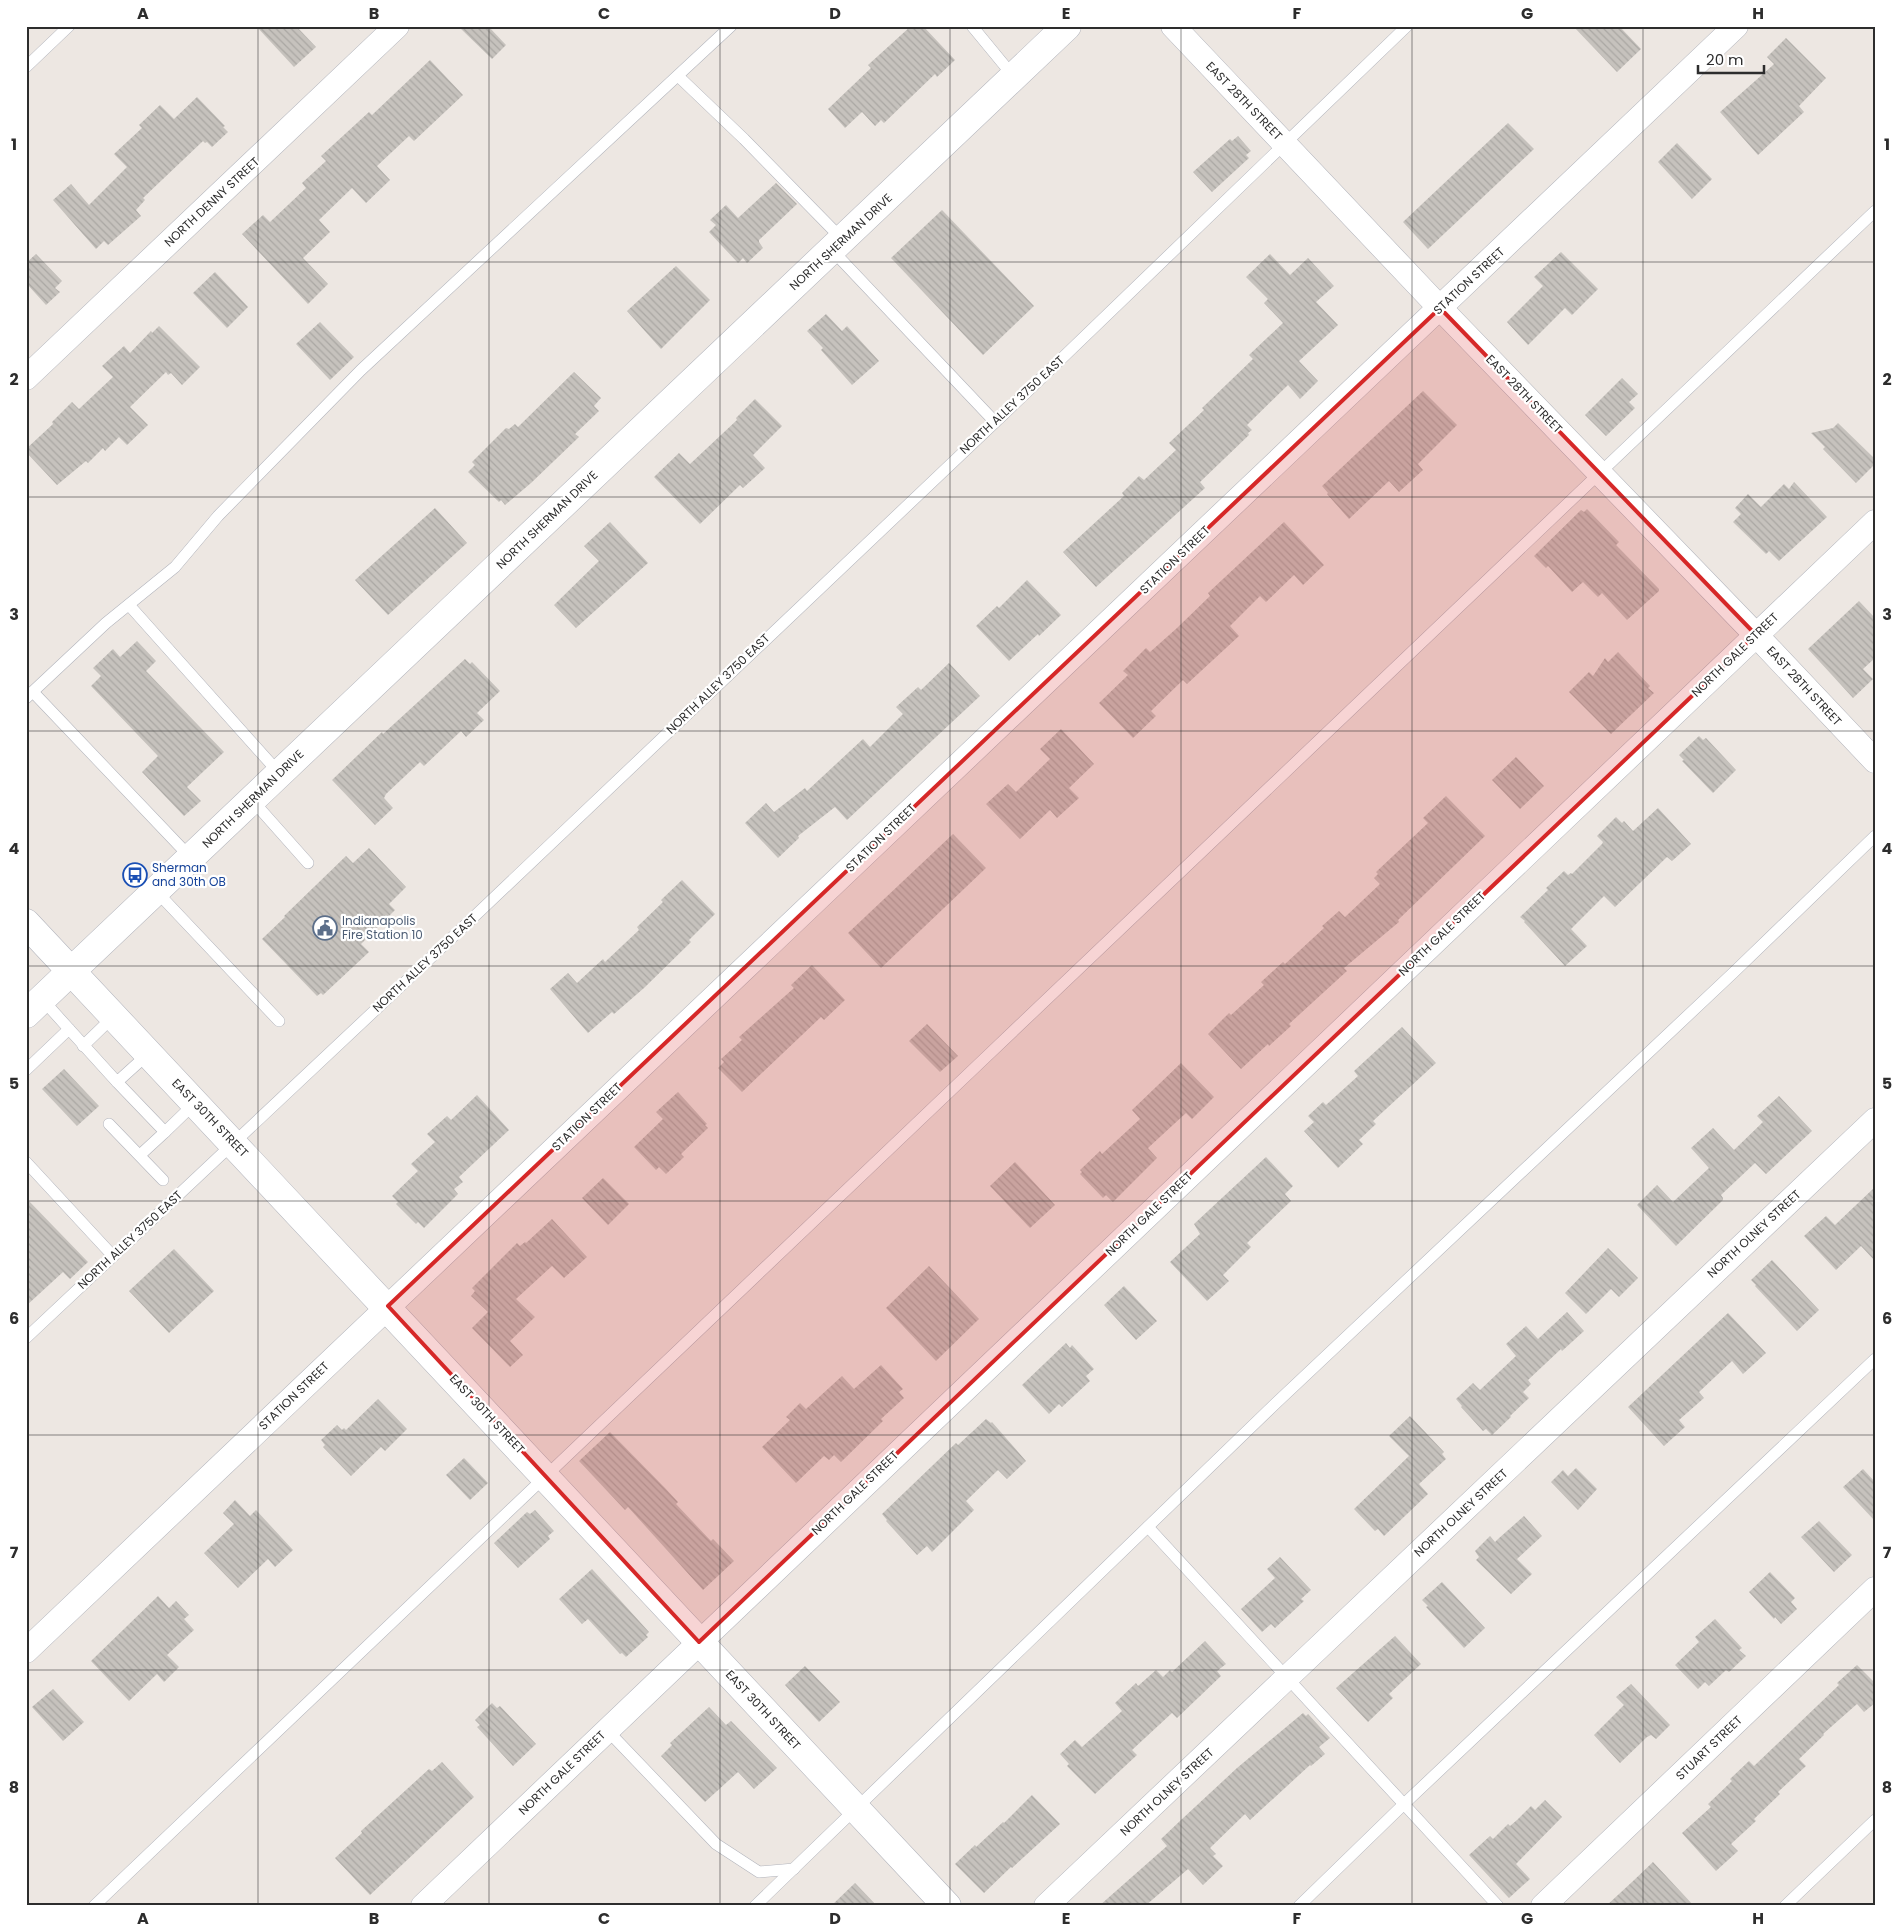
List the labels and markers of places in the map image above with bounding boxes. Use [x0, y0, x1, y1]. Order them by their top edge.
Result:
place label: Sherman and 30th OB [152, 859, 226, 890]
bus stop icon: Sherman and 30th OB [122, 862, 148, 888]
place label: Indianapolis Fire Station 10 [342, 912, 423, 943]
public building icon: Indianapolis Fire Station 10 [312, 915, 338, 941]

